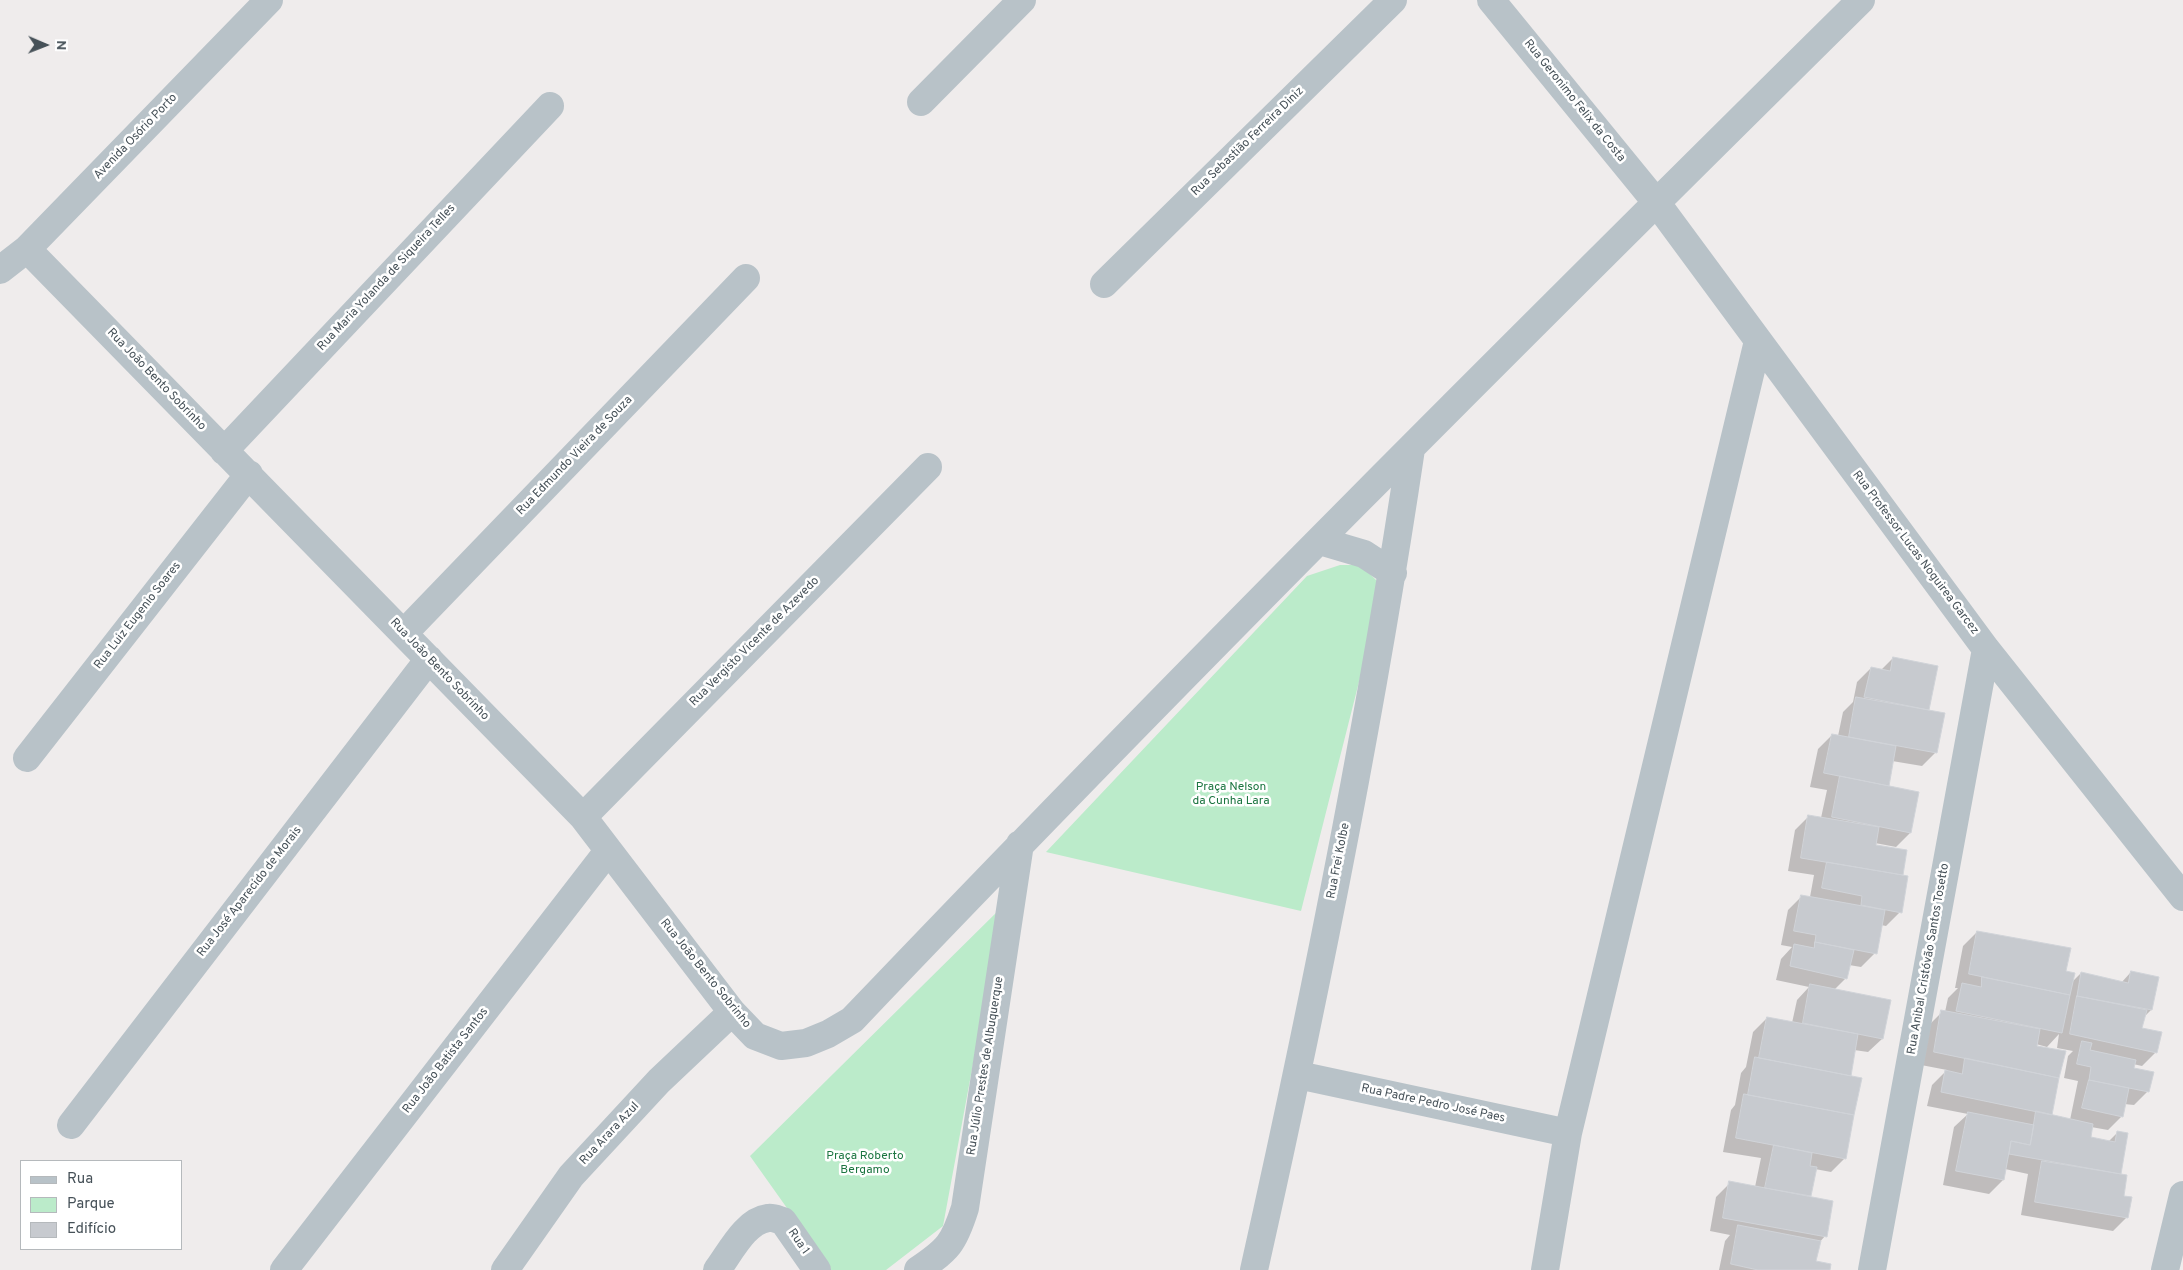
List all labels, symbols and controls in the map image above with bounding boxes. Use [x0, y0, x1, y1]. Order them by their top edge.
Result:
north arrow [20, 20, 70, 70]
street label: Rua Geronimo Felix da Costa [1520, 37, 1628, 165]
text: N [52, 40, 69, 50]
street label: Rua Sebastião Ferreira Diniz [1189, 85, 1307, 199]
street label: Avenida Osório Porto [91, 91, 181, 183]
street label: Rua Maria Yolanda de Siqueira Telles [315, 202, 459, 354]
street label: Rua João Bento Sobrinho [103, 326, 209, 434]
street label: Rua Edmundo Vieira de Souza [514, 393, 636, 519]
street label: Rua Professor Lucas Noguirea Garcez [1849, 468, 1981, 638]
street label: Rua Luiz Eugenio Soares [92, 559, 184, 673]
street label: Rua Vergisto Vicente de Azevedo [687, 574, 823, 710]
street label: Rua João Bento Sobrinho [386, 616, 492, 724]
park label: Praça Nelson da Cunha Lara [1192, 781, 1270, 809]
street label: Rua Frei Kolbe [1325, 822, 1353, 900]
street label: Rua José Aparecido de Morais [195, 824, 305, 960]
street label: Rua Anibal Cristóvão Santos Tosetto [1905, 862, 1953, 1056]
street label: Rua João Bento Sobrinho [657, 917, 753, 1031]
street label: Rua Júlio Prestes de Albuquerque [965, 976, 1007, 1156]
street label: Rua João Batista Santos [400, 1005, 492, 1117]
street label: Rua Padre Pedro José Paes [1360, 1082, 1506, 1126]
street label: Rua Arara Azul [577, 1100, 643, 1168]
park label: Praça Roberto Bergamo [826, 1150, 904, 1178]
legend [20, 1160, 182, 1250]
text: Rua [67, 1170, 93, 1189]
text: Parque [67, 1195, 115, 1214]
text: Edifício [67, 1220, 116, 1239]
street label: Rua 1 [784, 1226, 812, 1258]

